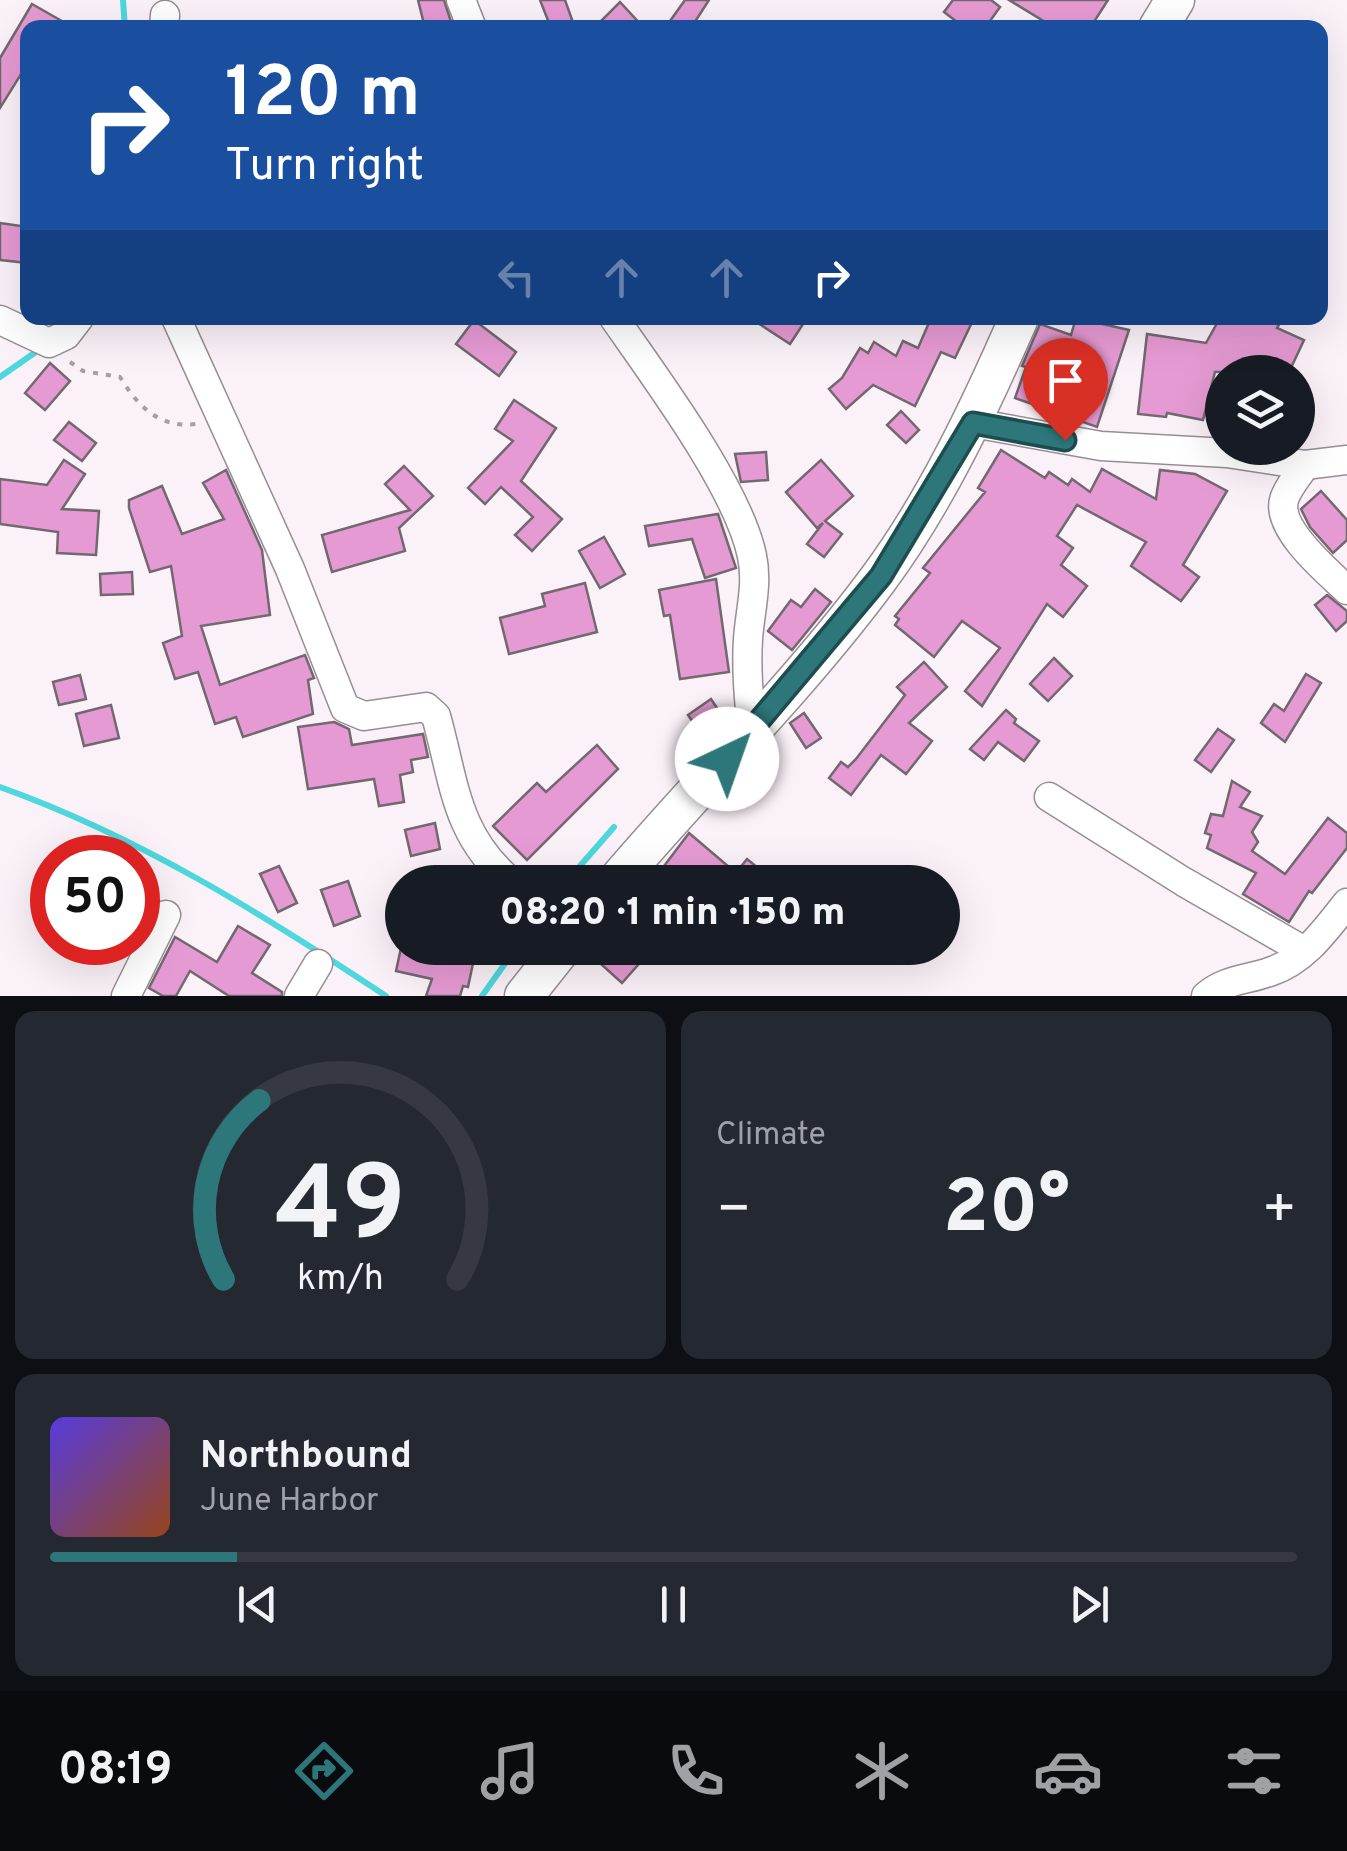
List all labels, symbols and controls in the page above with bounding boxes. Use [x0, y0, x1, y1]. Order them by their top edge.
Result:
text: 120 m [225, 52, 421, 141]
icon: right [60, 60, 190, 190]
text: Turn right [225, 139, 424, 196]
icon: left [489, 250, 544, 305]
icon: ahead [594, 250, 649, 305]
icon: ahead [699, 250, 754, 305]
icon: right [804, 250, 859, 305]
pin [1023, 338, 1108, 441]
icon: arrive [1038, 353, 1093, 408]
map controls [1205, 355, 1315, 465]
button: layers [1205, 355, 1315, 465]
position arrow [675, 707, 779, 811]
speed limit sign: 50 [30, 835, 160, 965]
text: 08:20 · 1 min · 150 m [500, 890, 845, 939]
text: Climate [716, 1116, 826, 1156]
text: 49 [275, 1145, 406, 1277]
text: 20° [943, 1164, 1070, 1259]
text: − [716, 1177, 751, 1247]
text: + [1262, 1177, 1297, 1247]
text: km/h [297, 1257, 384, 1303]
text: Northbound [200, 1433, 412, 1482]
text: June Harbor [200, 1482, 379, 1522]
icon: previous [230, 1577, 285, 1632]
icon: pause [646, 1577, 701, 1632]
icon: next [1062, 1577, 1117, 1632]
icon: directions [289, 1736, 359, 1806]
icon: music [475, 1736, 545, 1806]
icon: phone [661, 1736, 731, 1806]
icon: climate [847, 1736, 917, 1806]
icon: car [1033, 1736, 1103, 1806]
icon: filters [1219, 1736, 1289, 1806]
text: 08:19 [58, 1743, 173, 1800]

